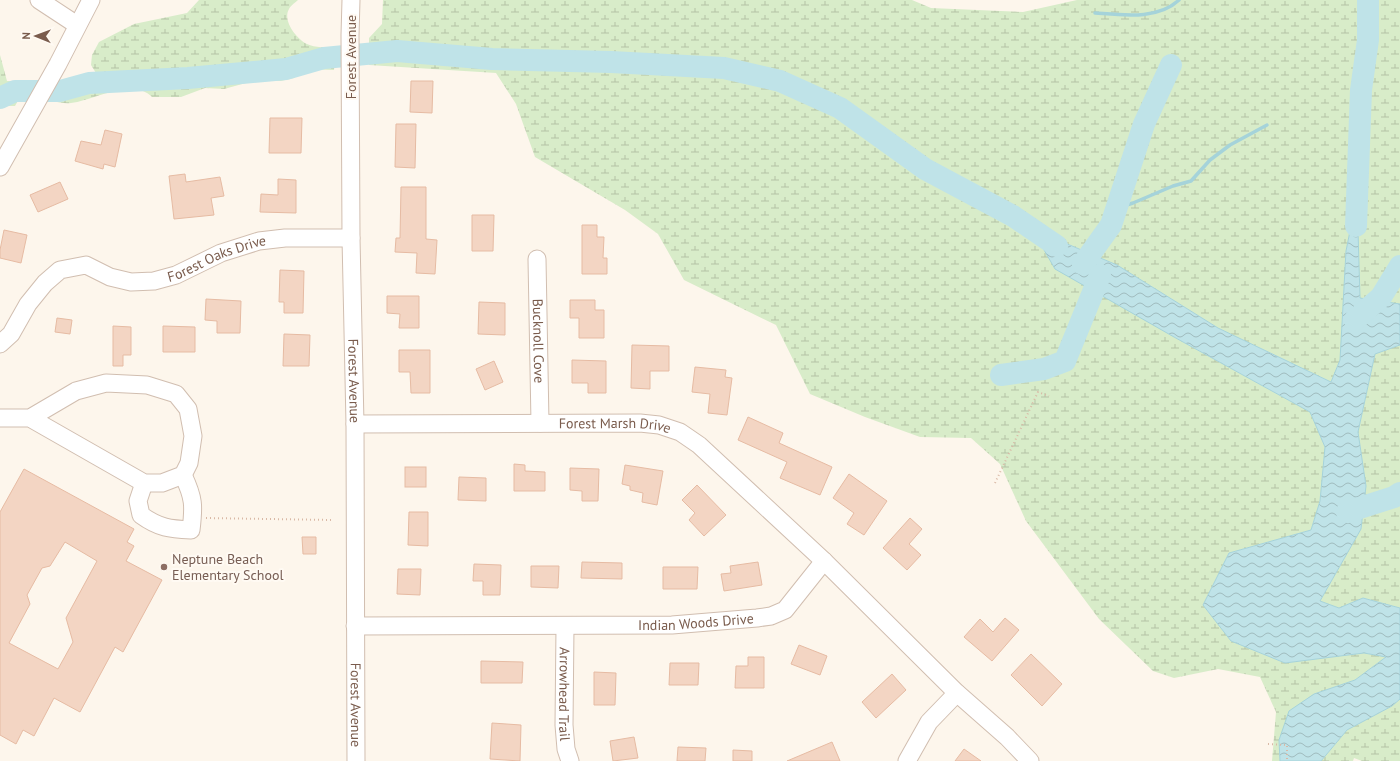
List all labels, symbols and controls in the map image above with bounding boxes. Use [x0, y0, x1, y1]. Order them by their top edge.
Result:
street label: Forest Avenue [342, 15, 360, 99]
north arrow [16, 16, 56, 56]
text: N [19, 32, 33, 40]
street label: Forest Oaks Drive [165, 231, 267, 286]
street label: Bucknoll Cove [529, 299, 548, 383]
street label: Forest Avenue [344, 339, 364, 423]
street label: Forest Marsh Drive [559, 414, 673, 437]
place label: Neptune Beach Elementary School [172, 550, 284, 584]
marker: Neptune Beach Elementary School [159, 562, 169, 572]
street label: Indian Woods Drive [638, 609, 754, 634]
street label: Arrowhead Trail [555, 647, 574, 742]
street label: Forest Avenue [347, 663, 365, 747]

